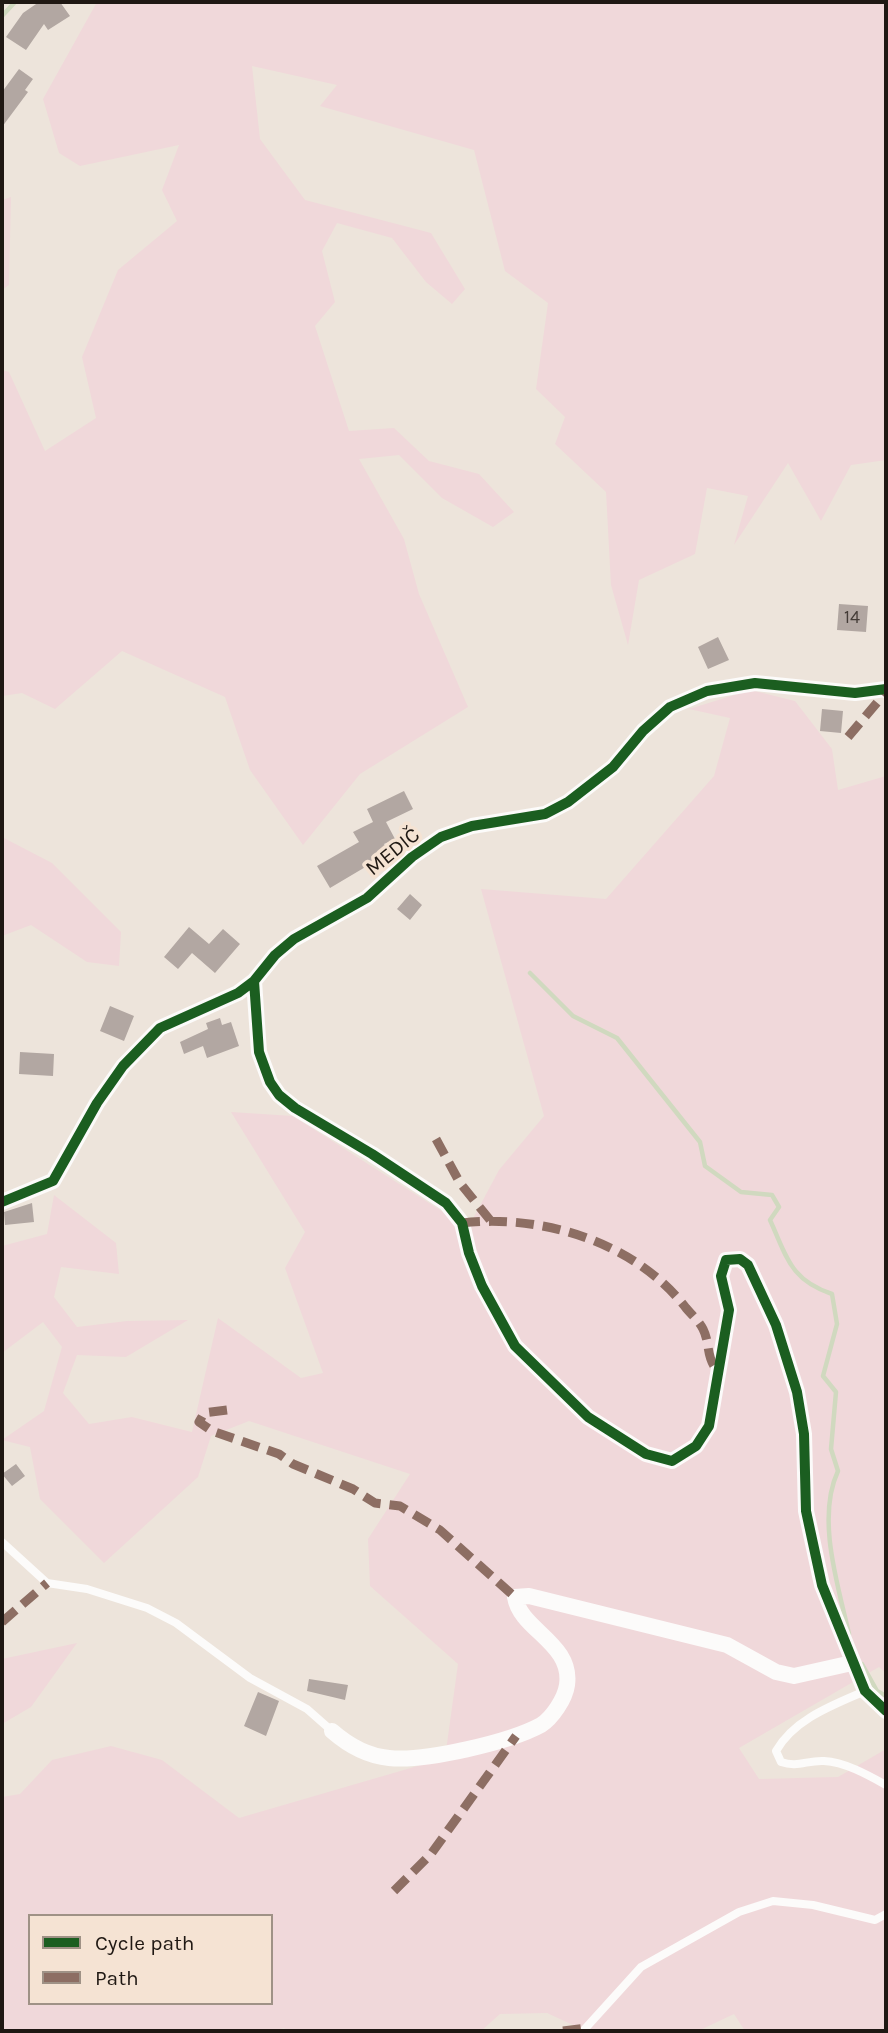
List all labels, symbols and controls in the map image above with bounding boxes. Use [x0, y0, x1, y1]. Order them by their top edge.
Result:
house number: 14 [844, 607, 860, 629]
street label: MEDIČ [361, 823, 425, 881]
legend [28, 1914, 273, 2005]
text: Cycle path [95, 1931, 195, 1955]
text: Path [95, 1966, 139, 1990]

